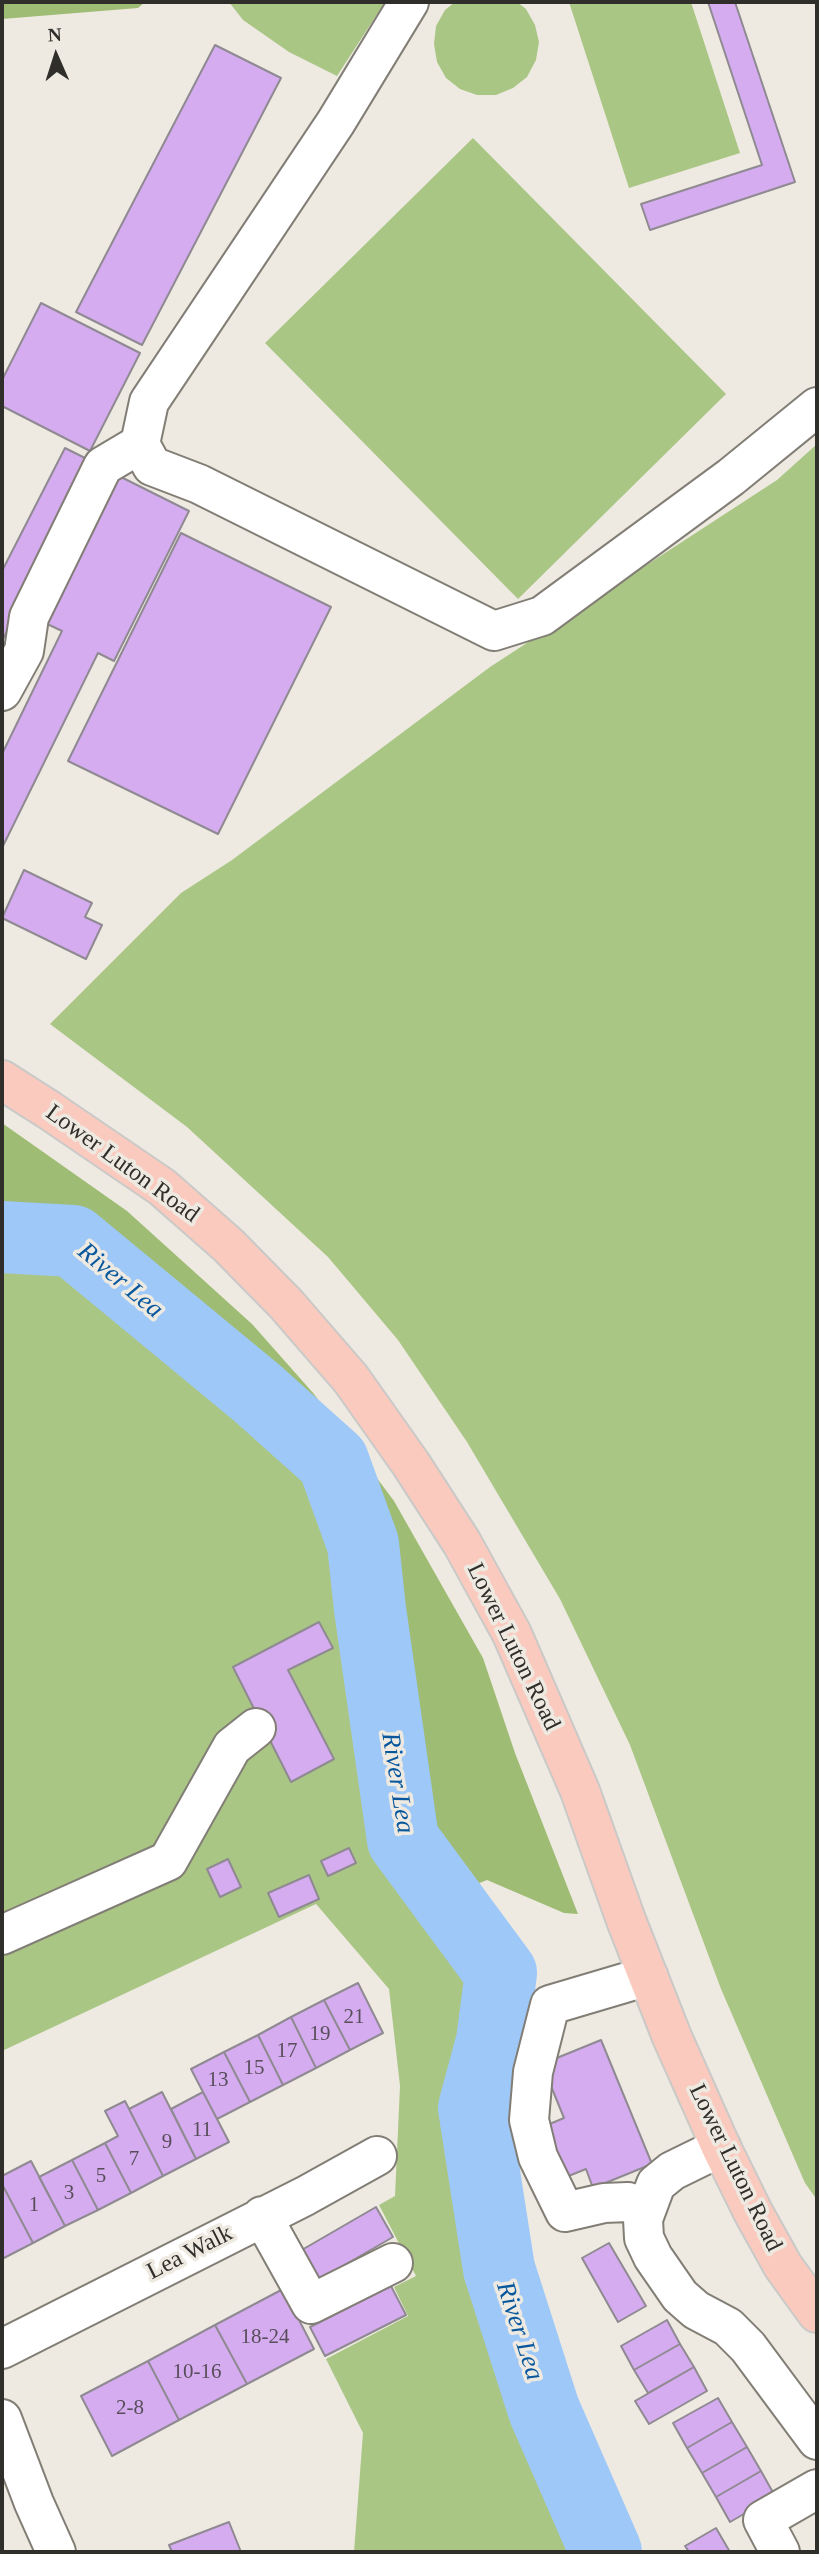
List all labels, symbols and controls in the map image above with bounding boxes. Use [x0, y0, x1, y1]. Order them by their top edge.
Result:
north arrow [21, 21, 91, 91]
text: N [47, 24, 62, 45]
street label: Lower Luton Road [40, 1099, 204, 1229]
water label: River Lea [71, 1236, 169, 1326]
street label: Lower Luton Road [460, 1559, 566, 1735]
water label: River Lea [374, 1730, 420, 1836]
house number: 21 [344, 2004, 364, 2030]
house number: 19 [310, 2021, 330, 2047]
house number: 17 [276, 2038, 298, 2064]
house number: 15 [244, 2055, 264, 2081]
house number: 13 [208, 2067, 228, 2093]
street label: Lower Luton Road [682, 2080, 788, 2256]
house number: 11 [192, 2117, 212, 2143]
house number: 9 [162, 2129, 172, 2155]
house number: 7 [129, 2146, 139, 2172]
house number: 5 [96, 2163, 106, 2189]
house number: 3 [64, 2180, 74, 2206]
house number: 1 [29, 2192, 39, 2218]
street label: Lea Walk [142, 2219, 238, 2287]
water label: River Lea [488, 2278, 550, 2384]
house number: 18-24 [241, 2324, 289, 2350]
house number: 10-16 [173, 2359, 221, 2385]
house number: 2-8 [116, 2395, 144, 2421]

